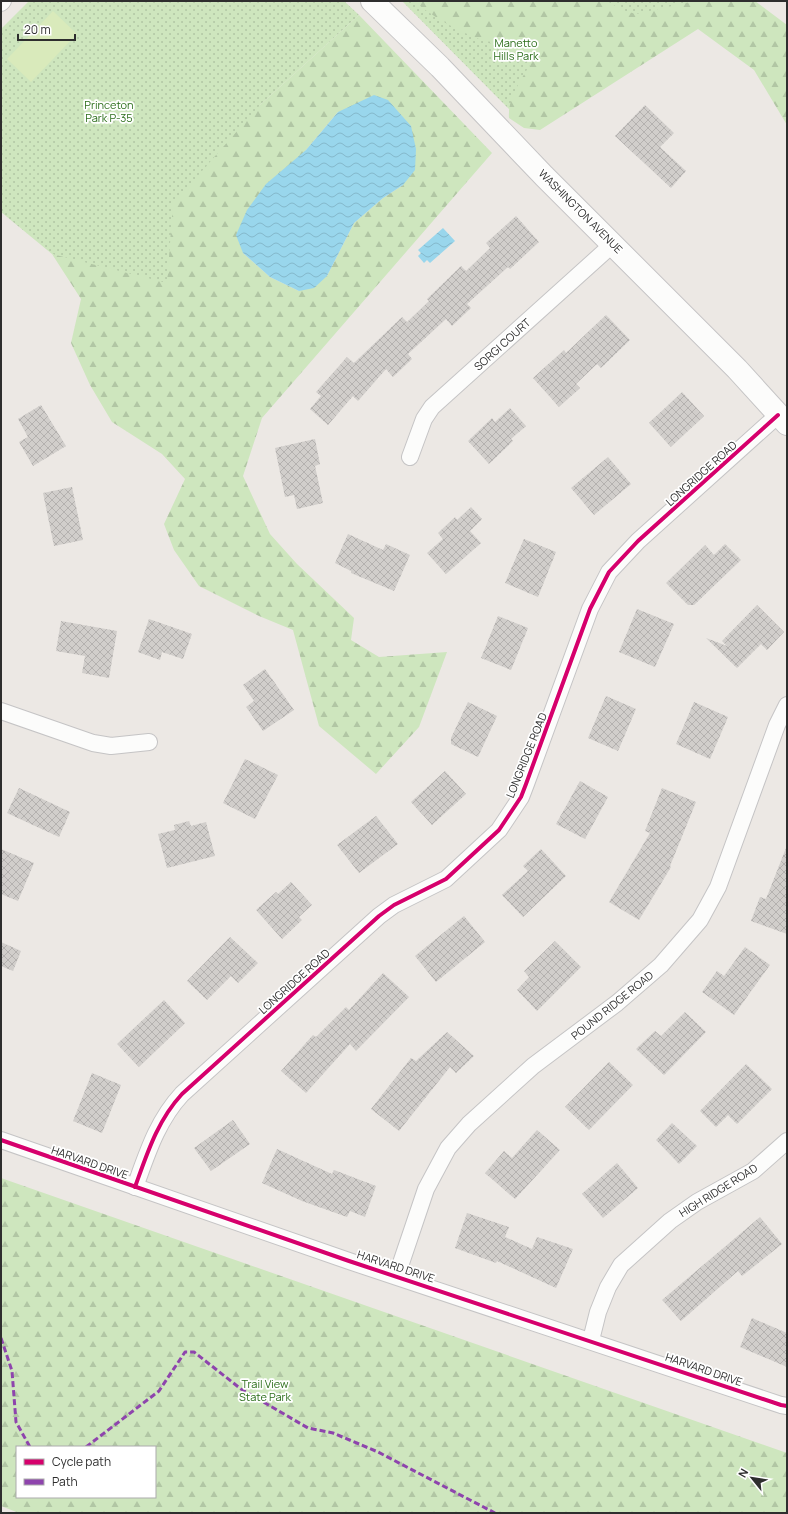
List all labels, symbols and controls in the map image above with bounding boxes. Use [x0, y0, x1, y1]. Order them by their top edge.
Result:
scale bar [18, 16, 75, 42]
text: 20 m [24, 21, 51, 38]
park label: Manetto Hills Park [493, 35, 539, 63]
park label: Princeton Park P-35 [84, 97, 134, 125]
street label: WASHINGTON AVENUE [536, 166, 626, 256]
street label: SORGI COURT [471, 314, 534, 373]
street label: LONGRIDGE ROAD [662, 437, 740, 509]
street label: LONGRIDGE ROAD [502, 710, 550, 800]
street label: LONGRIDGE ROAD [255, 945, 333, 1017]
street label: POUND RIDGE ROAD [568, 967, 656, 1043]
street label: HARVARD DRIVE [49, 1142, 131, 1182]
street label: HIGH RIDGE ROAD [676, 1160, 760, 1220]
street label: HARVARD DRIVE [355, 1246, 437, 1286]
street label: HARVARD DRIVE [663, 1349, 745, 1389]
park label: Trail View State Park [239, 1376, 292, 1404]
legend [16, 1446, 156, 1498]
text: Cycle path [52, 1453, 111, 1470]
north arrow [732, 1458, 772, 1498]
text: N [734, 1465, 751, 1480]
text: Path [52, 1473, 78, 1490]

